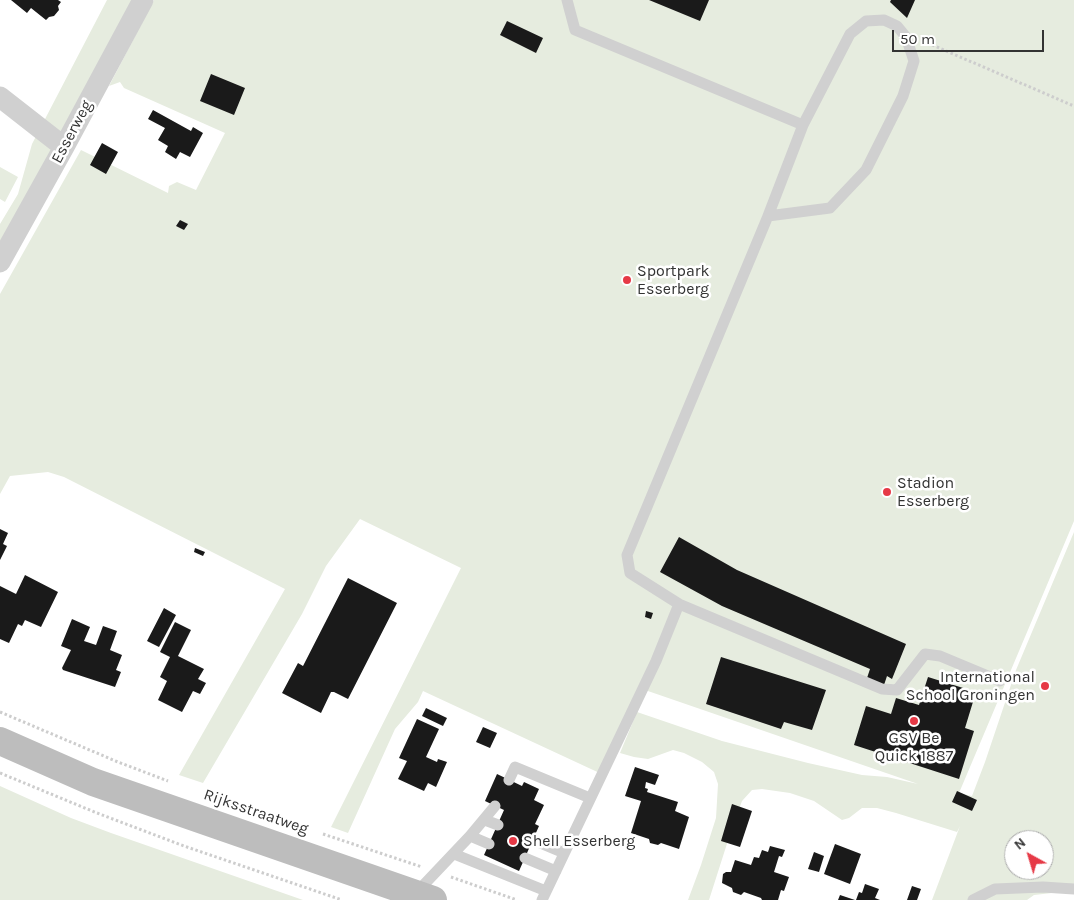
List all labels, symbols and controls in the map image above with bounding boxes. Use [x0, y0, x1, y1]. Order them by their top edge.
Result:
scale bar [894, 20, 1046, 52]
text: 50 m [900, 30, 935, 48]
street label: Esserweg [47, 97, 97, 167]
place label: Sportpark Esserberg [637, 261, 710, 299]
marker: Sportpark Esserberg [621, 274, 633, 286]
place label: Stadion Esserberg [897, 473, 969, 511]
marker: Stadion Esserberg [881, 486, 893, 498]
place label: International School Groningen [906, 667, 1035, 705]
marker: International School Groningen [1039, 680, 1051, 692]
marker: GSV Be Quick 1887 [908, 715, 920, 727]
place label: GSV Be Quick 1887 [875, 728, 953, 766]
street label: Rijksstraatweg [201, 785, 311, 839]
north arrow [1004, 830, 1054, 880]
place label: Shell Esserberg [523, 831, 635, 851]
text: N [1011, 834, 1029, 854]
marker: Shell Esserberg [507, 835, 519, 847]

